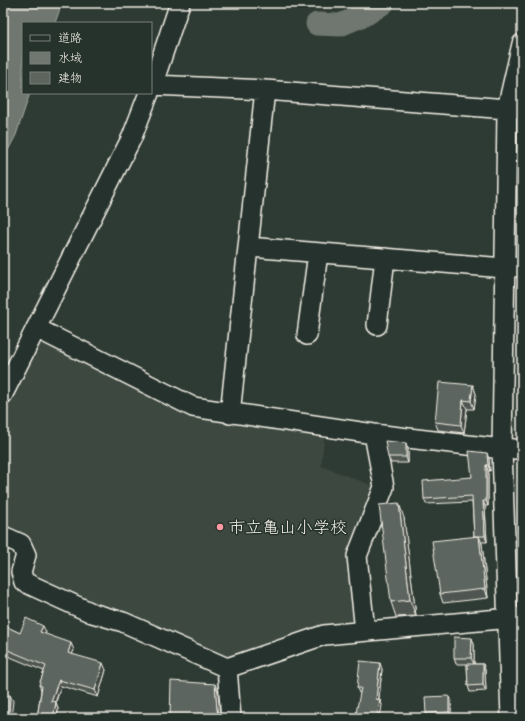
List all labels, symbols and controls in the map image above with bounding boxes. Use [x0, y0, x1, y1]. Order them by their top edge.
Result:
legend [22, 22, 152, 94]
text: 道路 [58, 30, 82, 46]
text: 水域 [58, 50, 82, 66]
text: 建物 [58, 70, 82, 86]
place label: 市立亀山小学校 [228, 517, 347, 538]
marker: 市立亀山小学校 [215, 522, 225, 532]

